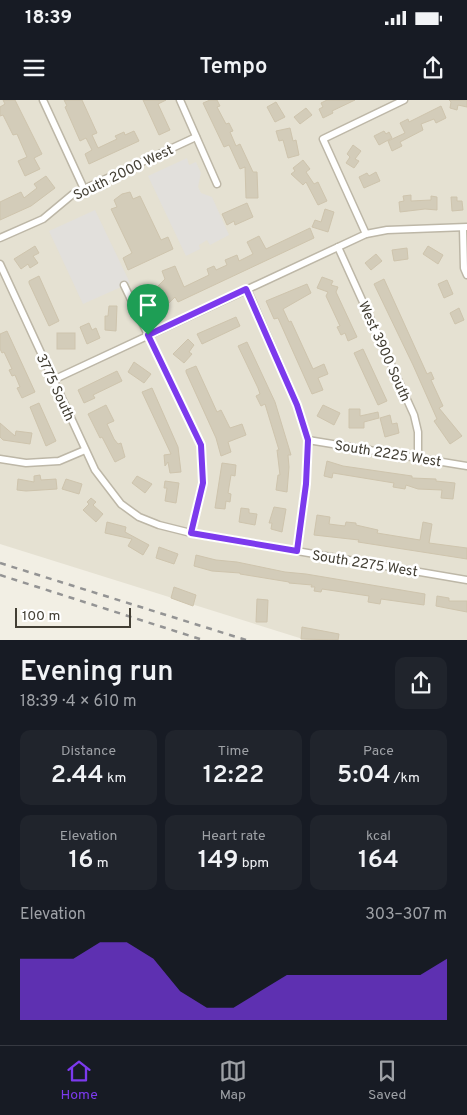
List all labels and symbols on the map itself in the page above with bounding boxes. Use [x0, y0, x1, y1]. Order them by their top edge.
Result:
street label: South 2000 West [71, 142, 176, 205]
pin [127, 284, 169, 335]
street label: West 3900 South [354, 299, 413, 404]
street label: 3775 South [32, 351, 78, 424]
street label: South 2225 West [333, 438, 442, 471]
street label: South 2275 West [311, 548, 419, 581]
scale bar [15, 605, 131, 628]

